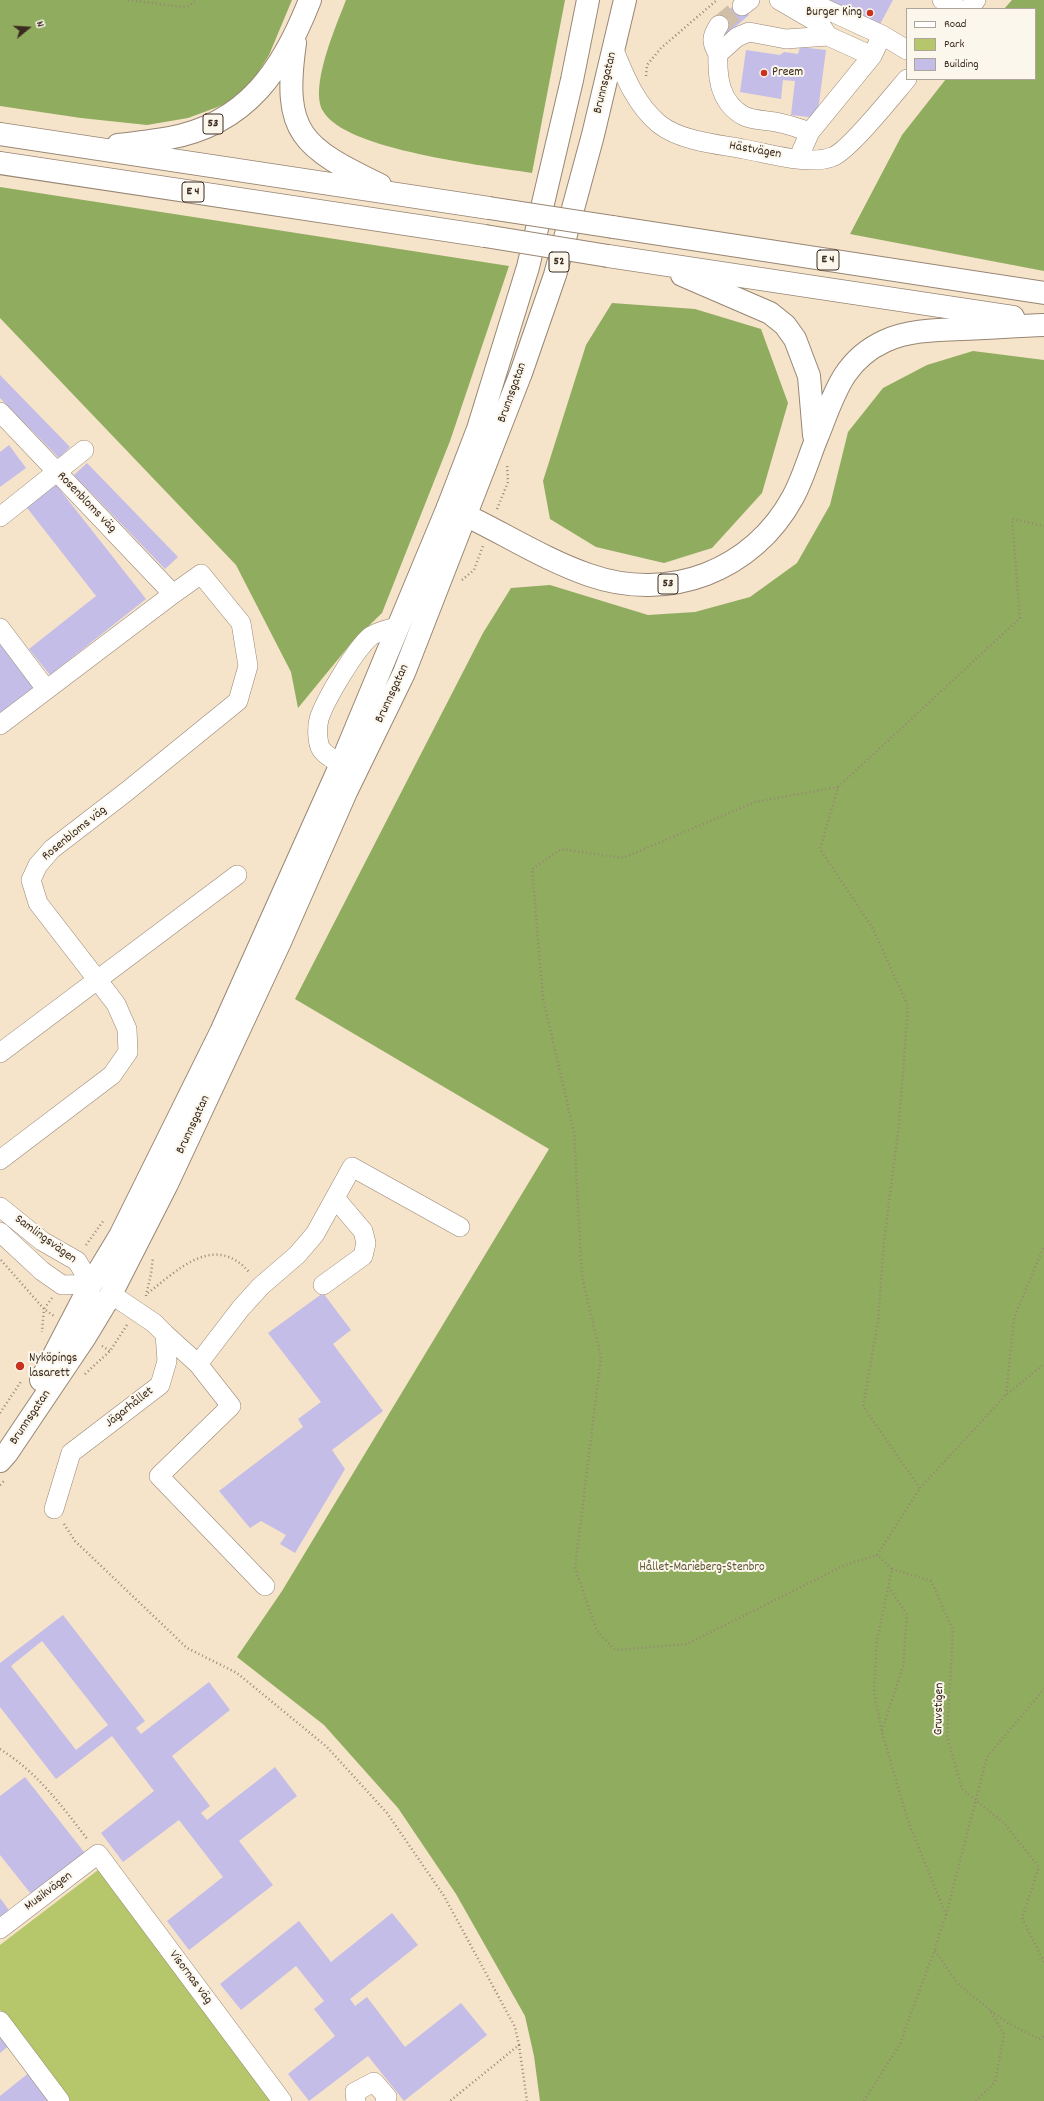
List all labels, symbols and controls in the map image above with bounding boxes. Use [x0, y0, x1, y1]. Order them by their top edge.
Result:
place label: Burger King [806, 5, 862, 21]
north arrow [8, 8, 48, 48]
marker: Burger King [865, 8, 875, 18]
legend [906, 8, 1036, 80]
text: Road [944, 16, 966, 33]
text: N [31, 19, 48, 29]
text: Park [944, 36, 964, 53]
street label: Brunnsgatan [591, 51, 621, 115]
text: Building [944, 56, 979, 73]
place label: Preem [772, 65, 803, 81]
marker: Preem [759, 68, 769, 78]
road number: 53 [203, 114, 223, 134]
street label: Hästvägen [728, 139, 782, 163]
road number: E 4 [182, 182, 204, 202]
road number: E 4 [817, 250, 839, 270]
road number: 52 [549, 252, 569, 272]
street label: Brunnsgatan [495, 361, 531, 425]
street label: Rosenbloms väg [53, 469, 119, 537]
road number: 53 [658, 574, 678, 594]
street label: Brunnsgatan [373, 662, 413, 726]
street label: Rosenbloms väg [39, 803, 111, 865]
street label: Brunnsgatan [174, 1093, 214, 1157]
street label: Samlingsvägen [11, 1212, 79, 1268]
place label: Nyköpings lasarett [29, 1351, 77, 1382]
marker: Nyköpings lasarett [14, 1360, 26, 1372]
street label: Jägarhållet [103, 1384, 157, 1432]
street label: Brunnsgatan [7, 1388, 55, 1448]
park label: Hållet-Marieberg-Stenbro [639, 1560, 765, 1576]
street label: Gruvstigen [932, 1683, 948, 1735]
street label: Musikvägen [22, 1869, 76, 1915]
street label: Visornas väg [165, 1948, 215, 2008]

